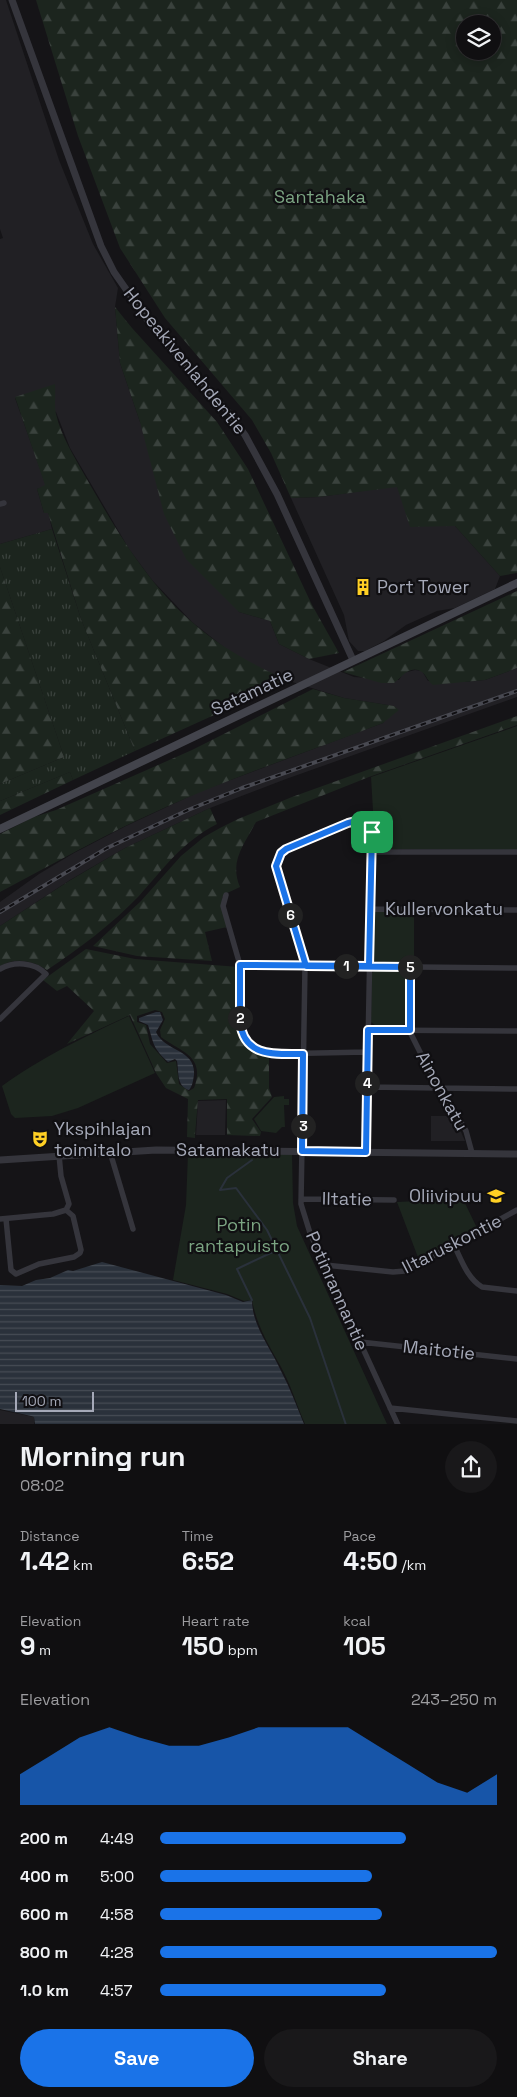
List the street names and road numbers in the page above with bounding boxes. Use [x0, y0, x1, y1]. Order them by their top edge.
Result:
street label: Hopeakivenlahdentie [119, 282, 252, 439]
street label: Satamatie [207, 663, 297, 721]
street label: Kullervonkatu [385, 897, 503, 920]
street label: Ainonkatu [411, 1047, 474, 1135]
street label: Satamakatu [176, 1138, 280, 1161]
street label: Iltatie [322, 1187, 372, 1210]
street label: Iltaruskontie [398, 1209, 506, 1279]
street label: Potinrannantie [301, 1227, 374, 1354]
street label: Maitotie [402, 1334, 476, 1365]

